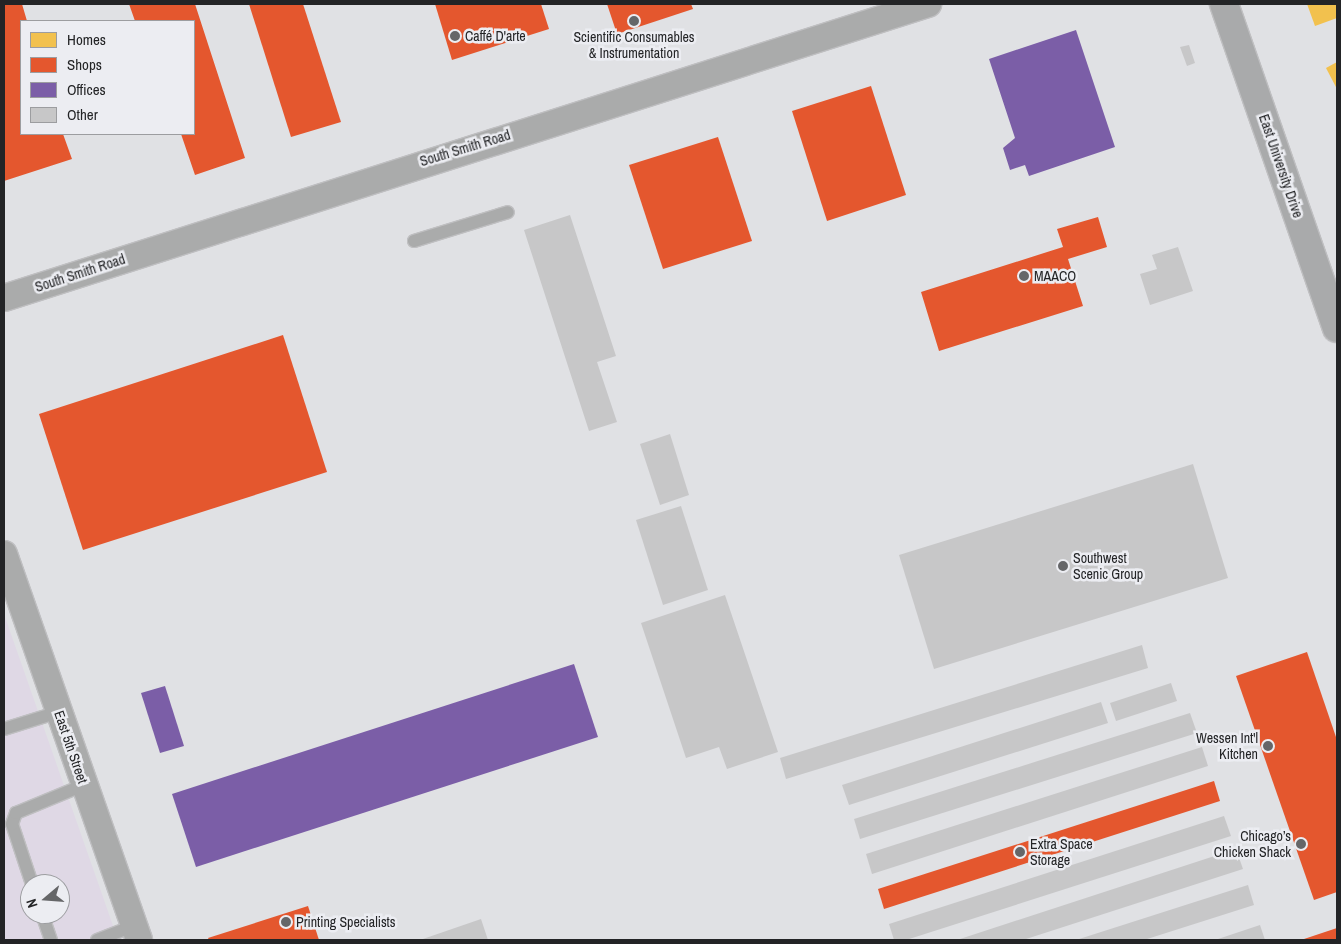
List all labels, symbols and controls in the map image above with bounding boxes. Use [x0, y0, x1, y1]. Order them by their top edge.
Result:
marker: Scientific Consumables & Instrumentation [628, 15, 640, 27]
legend [20, 20, 195, 135]
place label: Caffé D'arte [465, 28, 526, 44]
text: Homes [67, 29, 106, 50]
place label: Scientific Consumables & Instrumentation [573, 29, 695, 62]
marker: Caffé D'arte [449, 30, 461, 42]
text: Shops [67, 54, 102, 75]
text: Offices [67, 79, 106, 100]
text: Other [67, 104, 98, 125]
street label: East University Drive [1255, 112, 1307, 220]
street label: South Smith Road [418, 126, 512, 170]
street label: South Smith Road [33, 251, 127, 295]
place label: MAACO [1034, 268, 1076, 284]
marker: MAACO [1018, 270, 1030, 282]
place label: Southwest Scenic Group [1073, 550, 1143, 582]
marker: Southwest Scenic Group [1057, 560, 1069, 572]
street label: East 5th Street [51, 708, 91, 786]
place label: Wessen Int'l Kitchen [1196, 730, 1258, 762]
marker: Wessen Int'l Kitchen [1262, 740, 1274, 752]
place label: Chicago’s Chicken Shack [1214, 828, 1291, 860]
place label: Extra Space Storage [1030, 836, 1093, 869]
marker: Chicago’s Chicken Shack [1295, 838, 1307, 850]
marker: Extra Space Storage [1014, 846, 1026, 858]
north arrow [20, 874, 70, 924]
text: N [22, 897, 42, 910]
place label: Printing Specialists [296, 914, 396, 930]
marker: Printing Specialists [280, 916, 292, 928]

